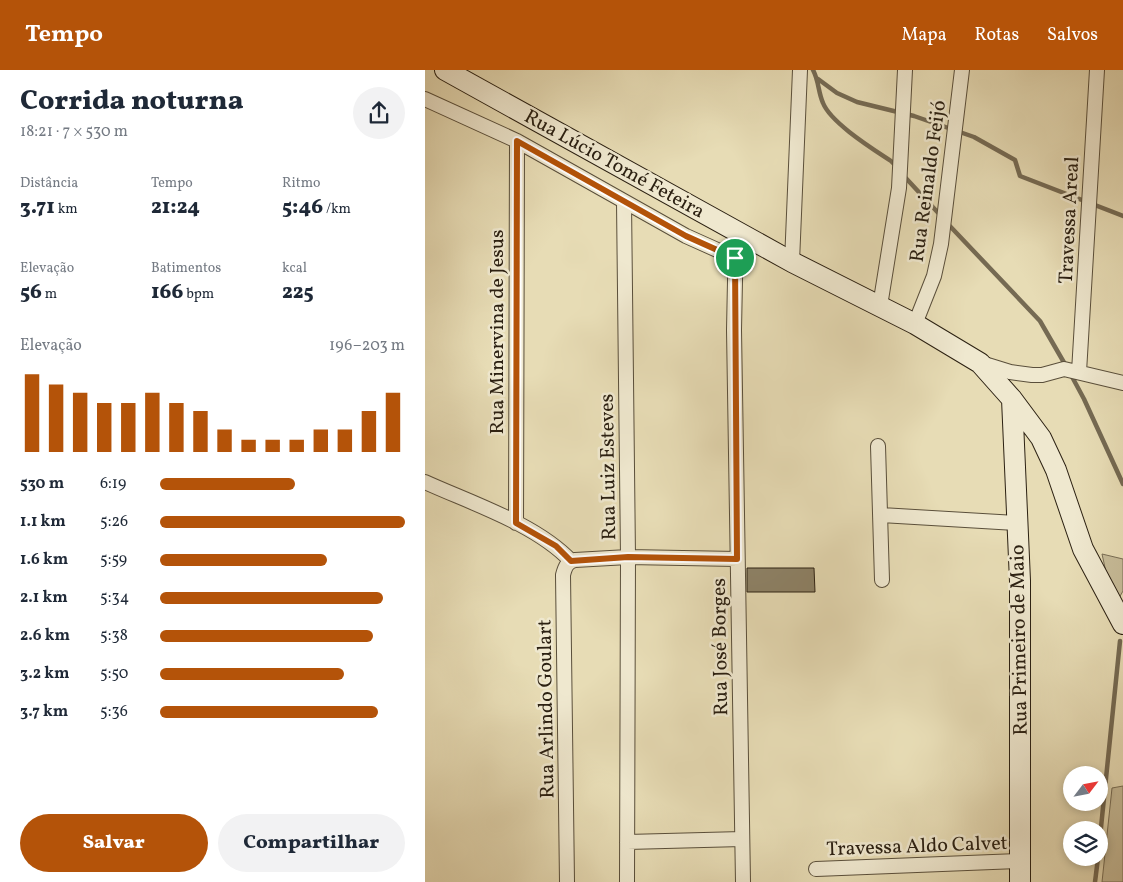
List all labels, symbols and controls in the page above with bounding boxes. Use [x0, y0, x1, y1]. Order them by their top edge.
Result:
text: Tempo [25, 18, 103, 52]
text: Mapa [902, 23, 947, 48]
text: Rotas [975, 23, 1019, 48]
text: Salvos [1047, 23, 1098, 48]
text: Corrida noturna [20, 82, 244, 121]
button: share [353, 87, 405, 139]
street label: Rua Reinaldo Feijó [904, 98, 954, 264]
street label: Rua Lúcio Tomé Feteira [519, 103, 710, 226]
text: 18:21 · 7 × 530 m [20, 121, 128, 143]
street label: Travessa Areal [1053, 156, 1087, 284]
text: Distância [20, 174, 78, 193]
text: Tempo [151, 174, 193, 193]
text: Ritmo [282, 174, 321, 193]
text: 3.71 [20, 193, 55, 222]
text: 21:24 [151, 193, 200, 222]
text: 5:46 [282, 193, 323, 222]
text: km [55, 200, 78, 219]
text: /km [323, 200, 351, 219]
street label: Rua Minervina de Jesus [484, 229, 512, 435]
pin [714, 237, 756, 279]
icon: arrive [721, 244, 749, 272]
text: Elevação [20, 259, 74, 278]
text: Batimentos [151, 259, 221, 278]
text: kcal [282, 259, 307, 278]
text: 56 [20, 278, 42, 307]
text: 166 [151, 278, 183, 307]
text: 225 [282, 278, 314, 307]
text: m [42, 285, 57, 304]
text: bpm [183, 285, 214, 304]
text: Elevação [20, 335, 82, 357]
text: 196–203 m [329, 335, 405, 357]
street label: Rua Luiz Esteves [594, 393, 624, 540]
text: 530 m [20, 473, 64, 495]
text: 6:19 [100, 473, 126, 495]
text: 1.1 km [20, 511, 66, 533]
text: 5:26 [100, 511, 128, 533]
street label: Rua Primeiro de Maio [1004, 544, 1036, 736]
text: 1.6 km [20, 549, 68, 571]
text: 5:59 [100, 549, 127, 571]
street label: Rua José Borges [706, 578, 736, 716]
text: 2.1 km [20, 587, 68, 609]
text: 5:34 [100, 587, 129, 609]
street label: Rua Arlindo Goulart [531, 619, 563, 799]
text: 2.6 km [20, 625, 70, 647]
text: 5:38 [100, 625, 128, 647]
text: 3.2 km [20, 663, 69, 685]
text: 5:50 [100, 663, 128, 685]
text: 3.7 km [20, 701, 68, 723]
text: 5:36 [100, 701, 128, 723]
north arrow [1063, 766, 1107, 811]
map controls [1063, 766, 1108, 866]
button: Salvar [20, 814, 208, 872]
button: Compartilhar [218, 814, 405, 872]
button: layers [1063, 821, 1108, 866]
street label: Travessa Aldo Calvet [826, 830, 1008, 864]

